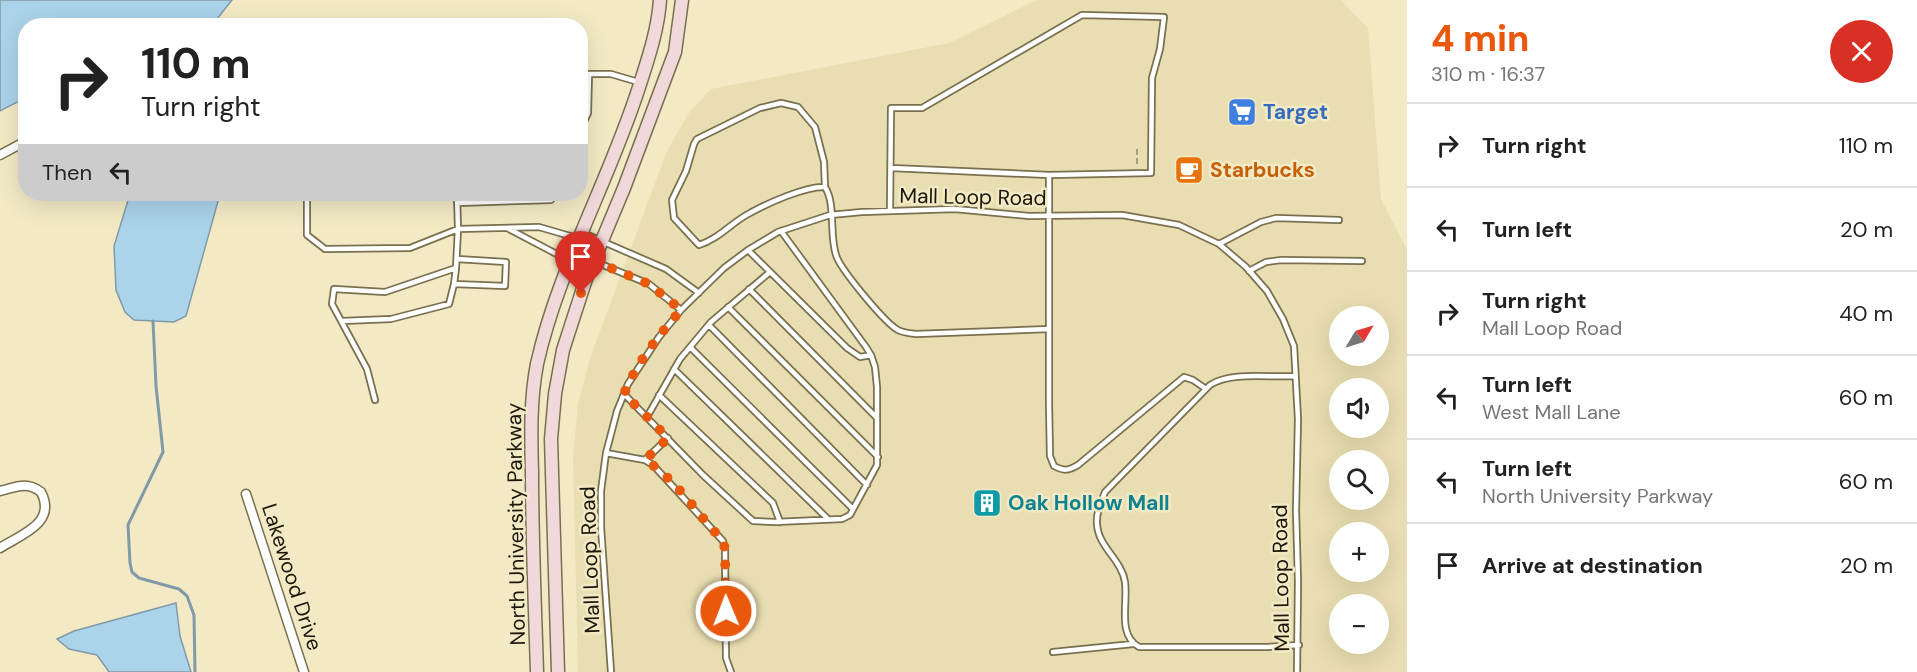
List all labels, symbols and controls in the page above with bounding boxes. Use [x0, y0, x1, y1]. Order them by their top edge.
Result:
text: 4 min [1431, 15, 1529, 62]
button: close [1830, 20, 1893, 83]
text: 110 m [141, 36, 251, 91]
icon: right [42, 42, 120, 120]
text: 310 m · 16:37 [1431, 61, 1545, 87]
text: Turn right [141, 89, 261, 124]
supermarket icon: Target [1226, 96, 1258, 128]
place label: Target [1263, 98, 1328, 126]
icon: right [1431, 129, 1464, 162]
text: Turn right [1482, 131, 1587, 160]
text: 110 m [1839, 131, 1893, 160]
cafe icon: Starbucks [1173, 154, 1205, 186]
icon: left [104, 156, 137, 189]
place label: Starbucks [1210, 156, 1315, 184]
text: Then [42, 158, 92, 187]
street label: Mall Loop Road [899, 182, 1047, 212]
icon: left [1431, 213, 1464, 246]
text: Turn left [1482, 215, 1572, 244]
text: 20 m [1840, 215, 1893, 244]
pin [555, 231, 606, 293]
icon: arrive [564, 240, 597, 273]
text: Turn right [1482, 286, 1587, 315]
icon: right [1431, 297, 1464, 330]
text: 40 m [1839, 299, 1893, 328]
north arrow [1329, 306, 1389, 366]
map controls [1329, 306, 1389, 654]
text: Mall Loop Road [1482, 315, 1622, 341]
text: Turn left [1482, 370, 1572, 399]
button: sound [1329, 378, 1389, 438]
icon: left [1431, 381, 1464, 414]
text: 60 m [1839, 383, 1893, 412]
text: West Mall Lane [1482, 399, 1621, 425]
street label: North University Parkway [500, 402, 532, 646]
button: search [1329, 450, 1389, 510]
text: Turn left [1482, 454, 1572, 483]
icon: left [1431, 465, 1464, 498]
text: 60 m [1839, 467, 1893, 496]
text: North University Parkway [1482, 483, 1713, 509]
street label: Mall Loop Road [573, 486, 607, 634]
building icon: Oak Hollow Mall [971, 487, 1003, 519]
place label: Oak Hollow Mall [1008, 489, 1170, 517]
street label: Lakewood Drive [255, 500, 329, 654]
street label: Mall Loop Road [1266, 504, 1296, 652]
button: + [1329, 522, 1389, 582]
icon: arrive [1431, 549, 1464, 582]
text: Arrive at destination [1482, 551, 1703, 580]
text: 20 m [1840, 551, 1893, 580]
position arrow [694, 579, 758, 643]
button: − [1329, 594, 1389, 654]

